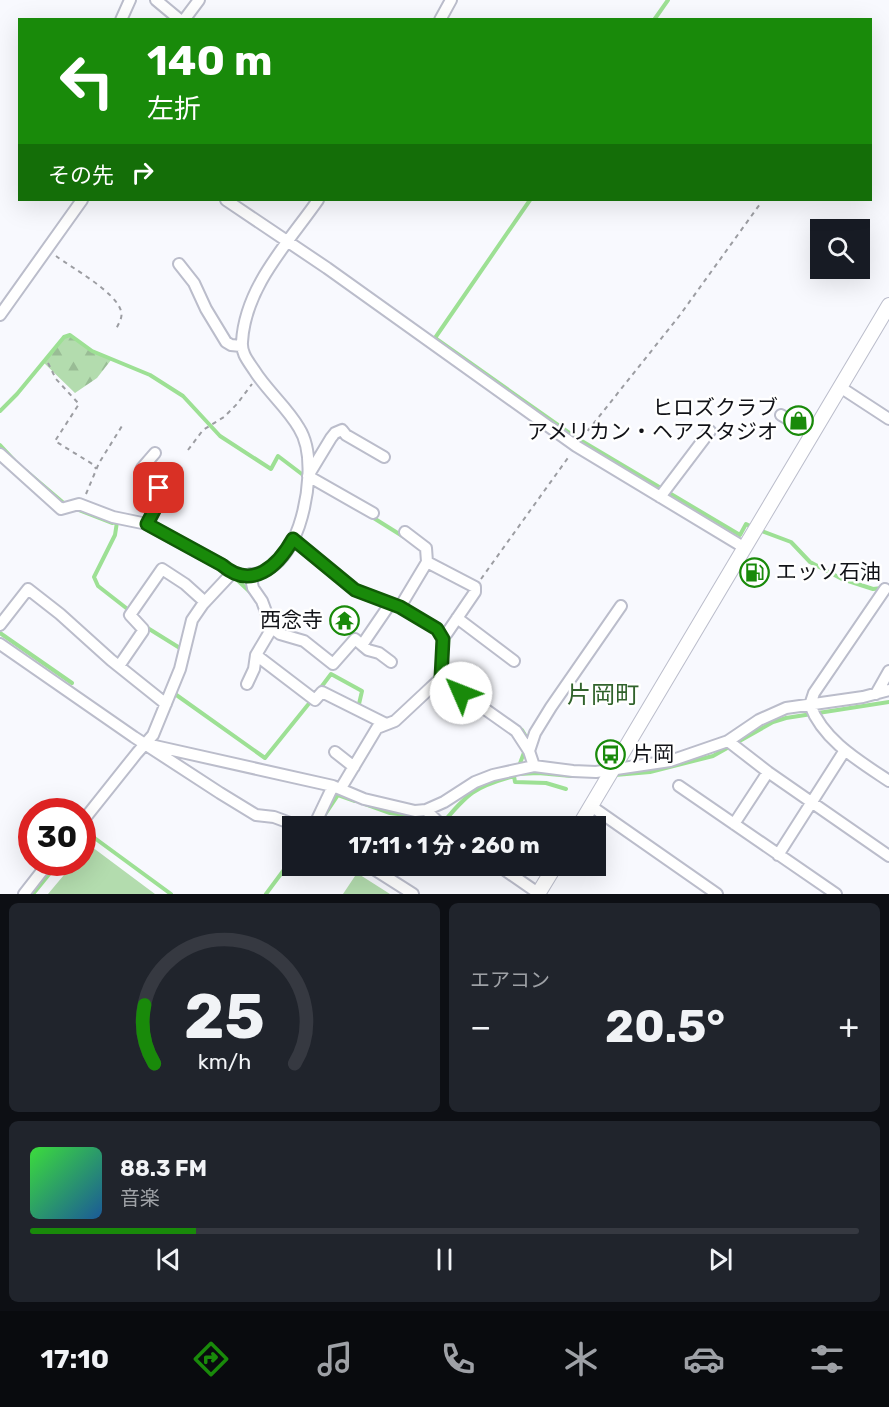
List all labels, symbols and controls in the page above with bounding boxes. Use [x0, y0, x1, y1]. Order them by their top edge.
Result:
text: 140 m [147, 36, 273, 86]
icon: left [48, 42, 126, 120]
text: 左折 [147, 93, 201, 125]
icon: right [126, 156, 159, 189]
text: その先 [48, 162, 114, 189]
map controls [810, 219, 870, 279]
button: search [810, 219, 870, 279]
place label: ヒロズクラブ アメリカン・ヘアスタジオ [527, 395, 778, 444]
shop icon: ヒロズクラブ アメリカン・ヘアスタジオ [783, 404, 815, 436]
pin [133, 462, 184, 513]
icon: arrive [142, 471, 175, 504]
fuel station icon: エッソ石油 [739, 556, 771, 588]
place label: エッソ石油 [776, 559, 881, 584]
temple icon: 西念寺 [328, 604, 360, 636]
place label: 西念寺 [260, 607, 323, 632]
position arrow [429, 661, 493, 725]
district label: 片岡町 [567, 681, 639, 709]
bus stop icon: 片岡 [595, 738, 627, 770]
place label: 片岡 [632, 741, 674, 766]
speed limit sign: 30 [18, 798, 96, 876]
text: 17:11 · 1 分 · 260 m [348, 832, 540, 859]
text: エアコン [470, 968, 550, 992]
text: 25 [184, 980, 265, 1054]
text: 20.5° [605, 1000, 725, 1053]
text: − [470, 1007, 491, 1046]
text: + [838, 1007, 859, 1046]
text: km/h [198, 1050, 251, 1075]
text: 88.3 FM [120, 1155, 207, 1182]
text: 音楽 [120, 1186, 160, 1210]
icon: previous [152, 1243, 185, 1276]
icon: pause [428, 1243, 461, 1276]
icon: next [704, 1243, 737, 1276]
icon: directions [190, 1338, 232, 1380]
icon: music [314, 1338, 356, 1380]
icon: phone [437, 1338, 479, 1380]
icon: climate [560, 1338, 602, 1380]
icon: car [683, 1338, 725, 1380]
icon: filters [806, 1338, 848, 1380]
text: 17:10 [41, 1343, 109, 1375]

